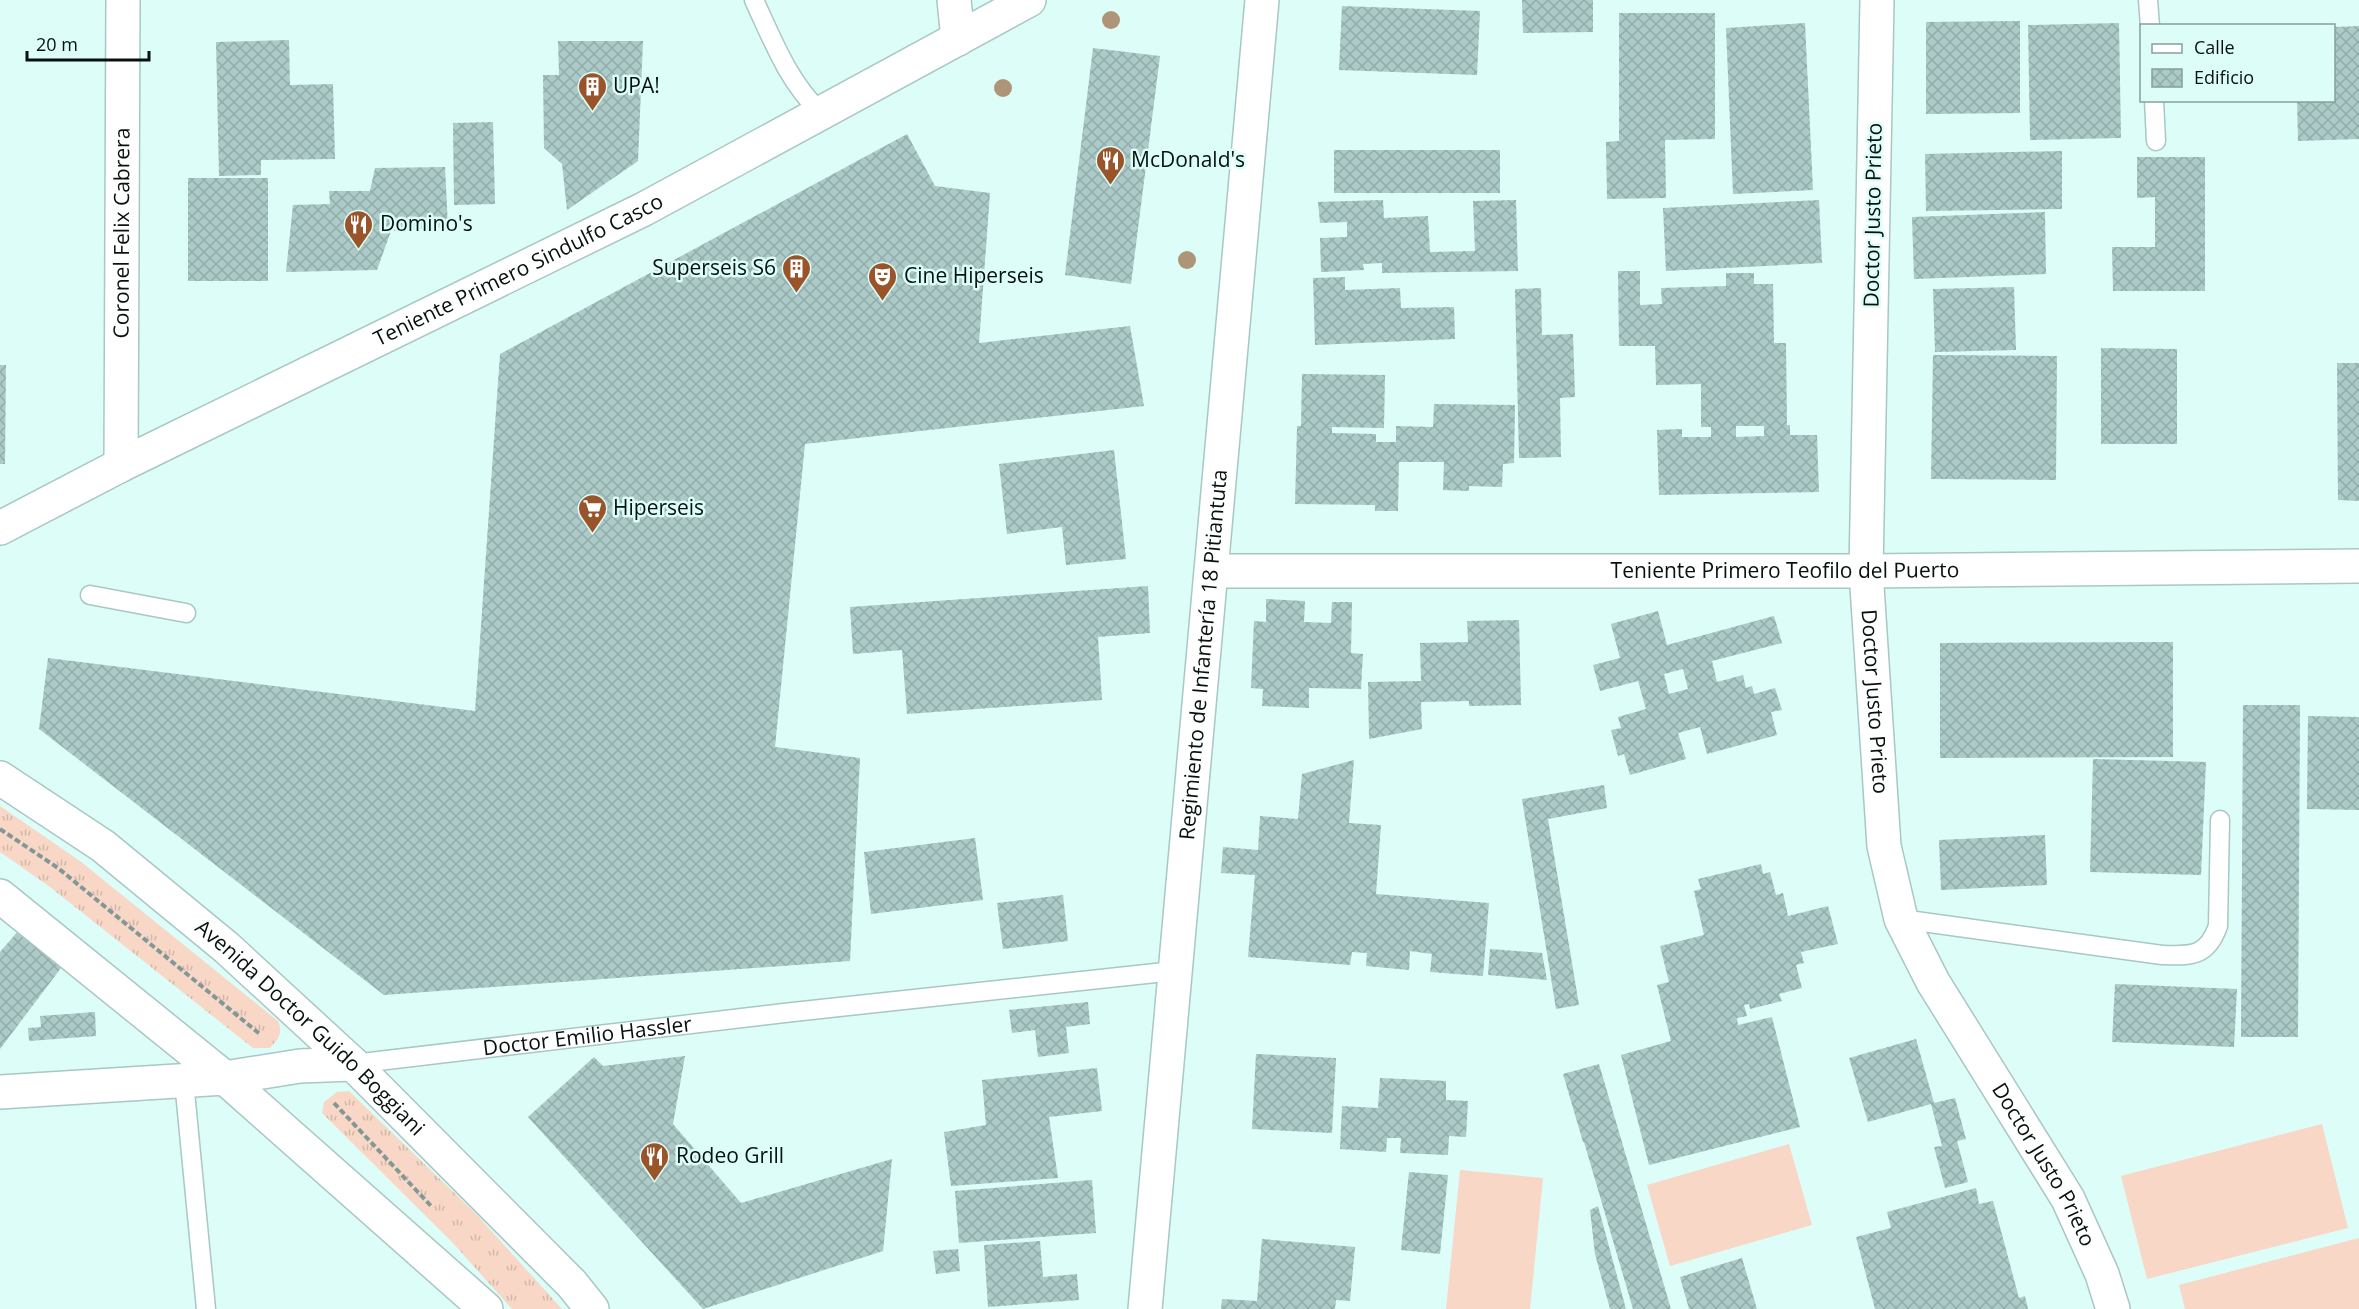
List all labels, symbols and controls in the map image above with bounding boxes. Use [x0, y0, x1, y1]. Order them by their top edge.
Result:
scale bar [27, 24, 148, 62]
legend [2140, 24, 2335, 102]
text: 20 m [36, 32, 78, 56]
text: Calle [2194, 35, 2235, 59]
text: Edificio [2194, 65, 2254, 89]
building icon: UPA! [576, 70, 608, 112]
place label: UPA! [613, 71, 660, 99]
street label: Doctor Justo Prieto [1856, 122, 1888, 308]
street label: Coronel Felix Cabrera [107, 128, 135, 338]
restaurant icon: McDonald's [1094, 144, 1126, 186]
place label: McDonald's [1131, 145, 1245, 173]
street label: Teniente Primero Sindulfo Casco [369, 186, 668, 352]
restaurant icon: Domino's [343, 208, 375, 250]
place label: Domino's [380, 209, 473, 237]
building icon: Superseis S6 [781, 252, 813, 294]
place label: Superseis S6 [652, 253, 776, 281]
theatre icon: Cine Hiperseis [867, 260, 899, 302]
place label: Cine Hiperseis [904, 261, 1044, 289]
street label: Regimiento de Infantería 18 Pitiantuta [1172, 468, 1233, 841]
supermarket icon: Hiperseis [576, 492, 608, 534]
place label: Hiperseis [613, 493, 704, 521]
street label: Teniente Primero Teofilo del Puerto [1611, 555, 1960, 584]
street label: Doctor Justo Prieto [1856, 608, 1896, 795]
street label: Avenida Doctor Guido Boggiani [190, 913, 431, 1141]
street label: Doctor Emilio Hassler [481, 1009, 694, 1062]
street label: Doctor Justo Prieto [1986, 1077, 2103, 1250]
restaurant icon: Rodeo Grill [639, 1140, 671, 1182]
place label: Rodeo Grill [676, 1141, 784, 1169]

